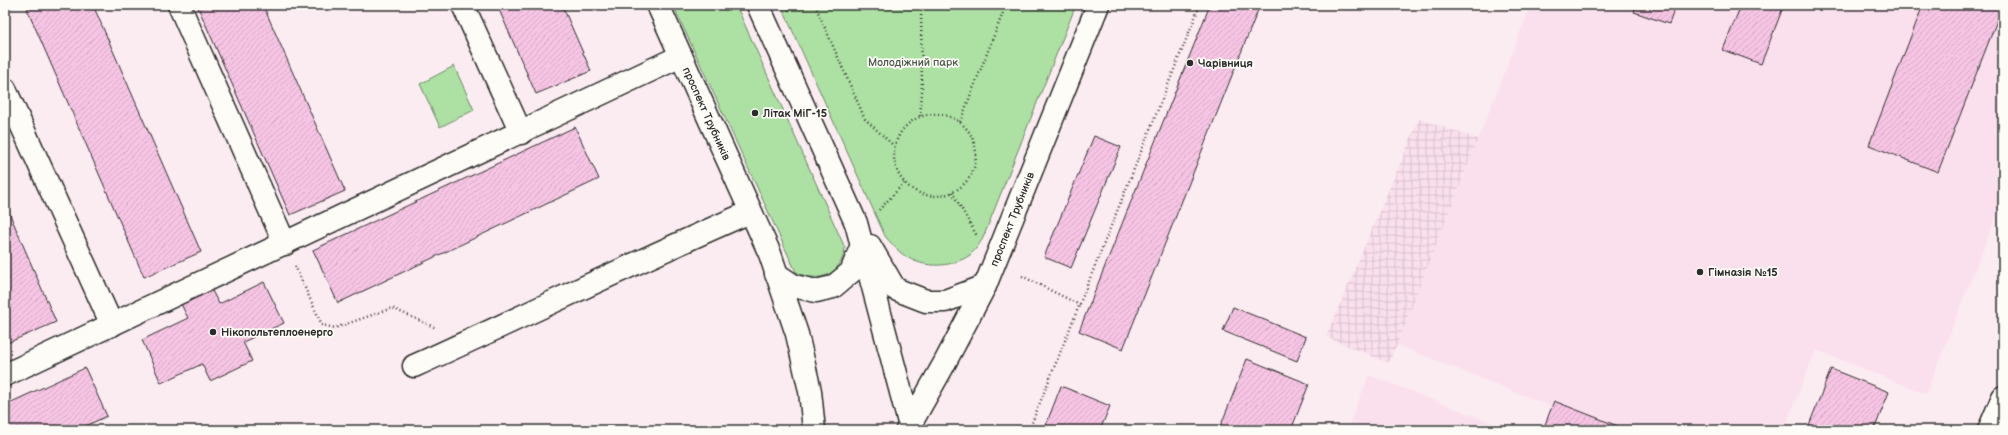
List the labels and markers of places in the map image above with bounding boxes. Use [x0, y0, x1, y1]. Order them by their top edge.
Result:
place label: Чарівниця [1198, 57, 1253, 70]
marker: Чарівниця [1185, 58, 1195, 68]
place label: Літак МіГ-15 [762, 107, 828, 120]
marker: Літак МіГ-15 [750, 108, 760, 118]
place label: Гімназія №15 [1708, 266, 1778, 279]
marker: Гімназія №15 [1695, 267, 1705, 277]
place label: Нікопольтеплоенерго [221, 326, 333, 339]
marker: Нікопольтеплоенерго [208, 327, 218, 337]

